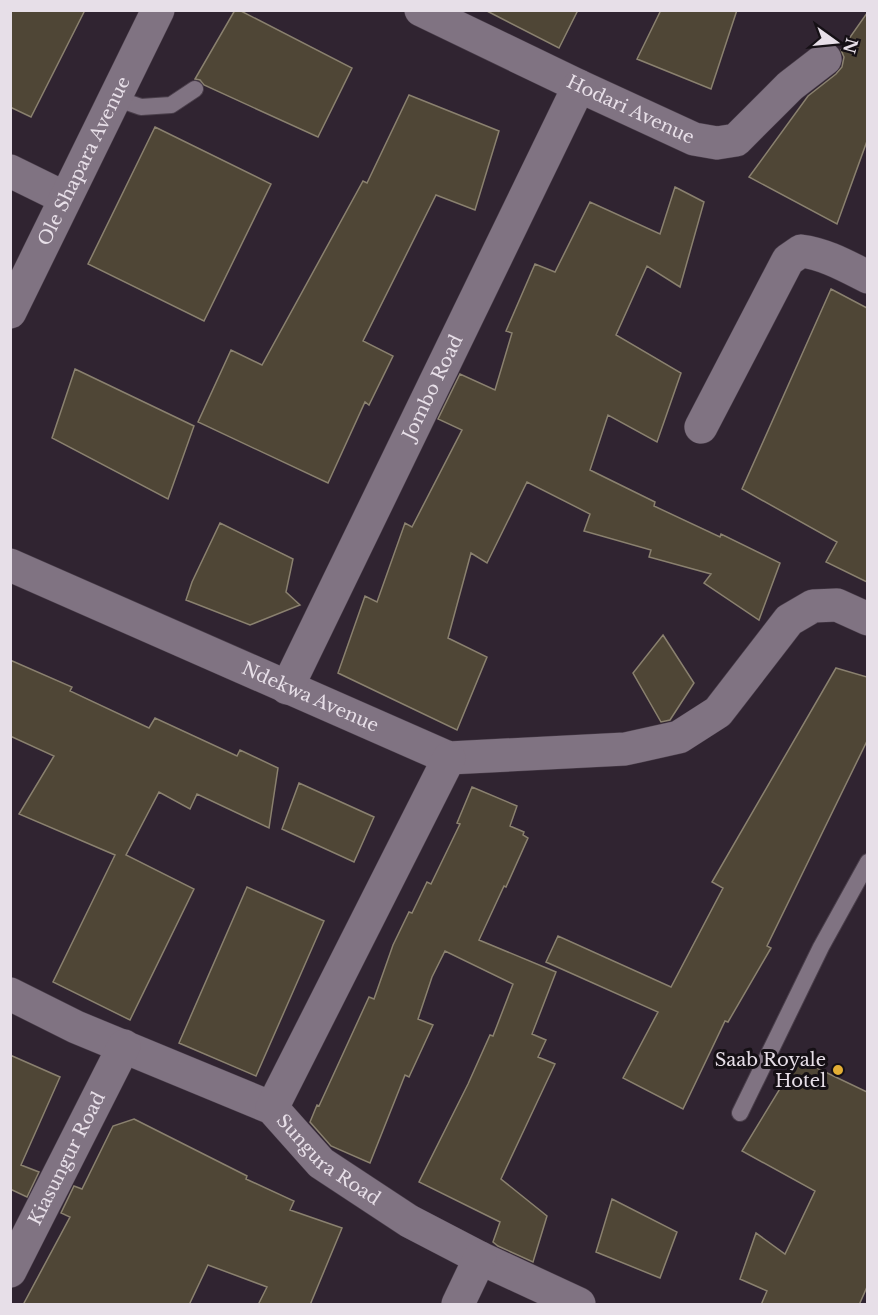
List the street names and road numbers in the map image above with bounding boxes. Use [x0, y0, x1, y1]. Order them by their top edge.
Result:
street label: Hodari Avenue [563, 71, 698, 149]
street label: Ole Shapara Avenue [33, 73, 135, 249]
street label: Jombo Road [397, 331, 468, 446]
street label: Ndekwa Avenue [238, 657, 382, 737]
street label: Kiasungur Road [24, 1088, 110, 1229]
street label: Sungura Road [272, 1110, 384, 1210]

